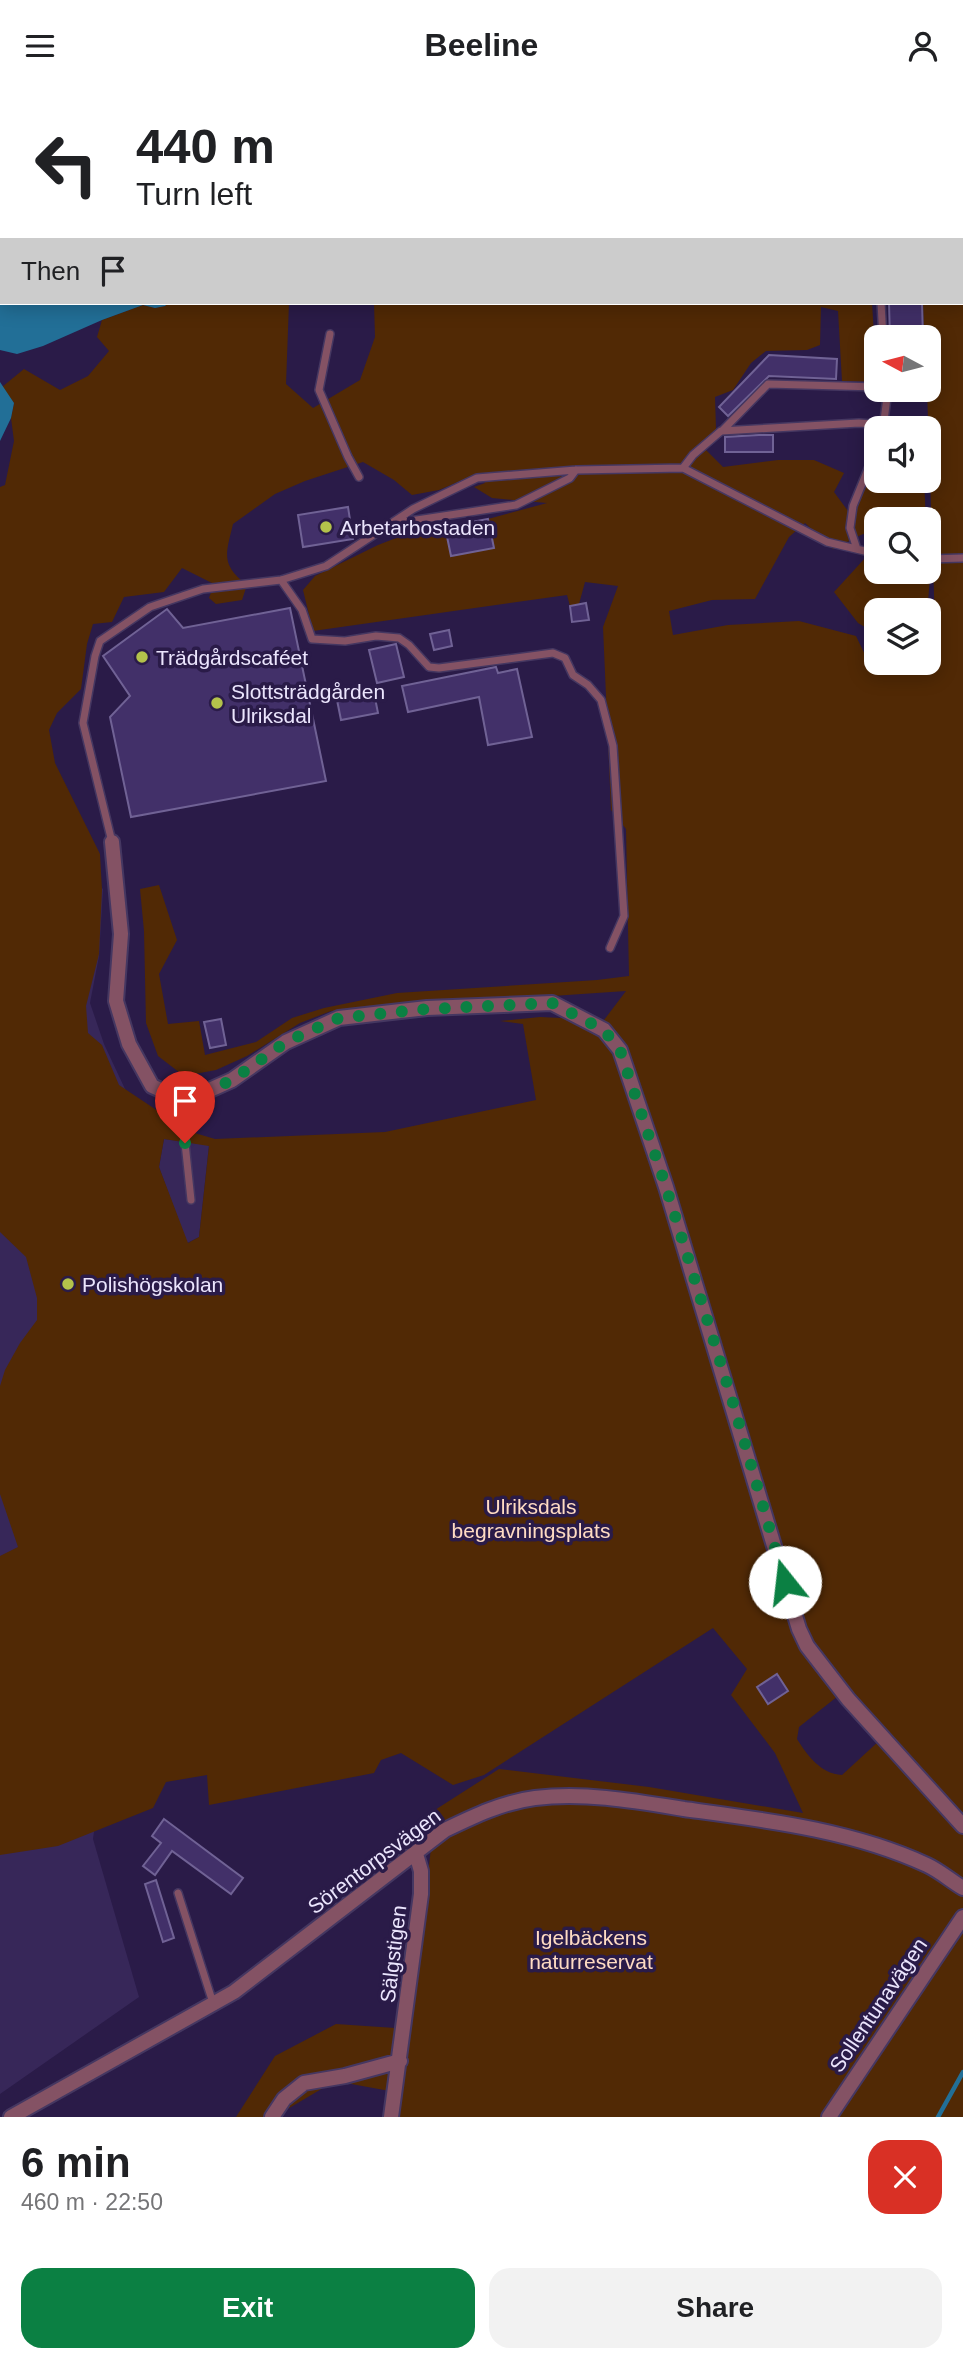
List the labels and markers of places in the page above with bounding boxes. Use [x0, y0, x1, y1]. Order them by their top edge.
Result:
place label: Arbetarbostaden [340, 516, 495, 539]
marker: Arbetarbostaden [318, 519, 334, 535]
place label: Trädgårdscaféet [156, 646, 308, 669]
marker: Trädgårdscaféet [134, 649, 150, 665]
place label: Slottsträdgården Ulriksdal [231, 680, 385, 727]
marker: Slottsträdgården Ulriksdal [209, 695, 225, 711]
pin [155, 1071, 215, 1143]
place label: Polishögskolan [82, 1273, 223, 1296]
marker: Polishögskolan [60, 1276, 76, 1292]

